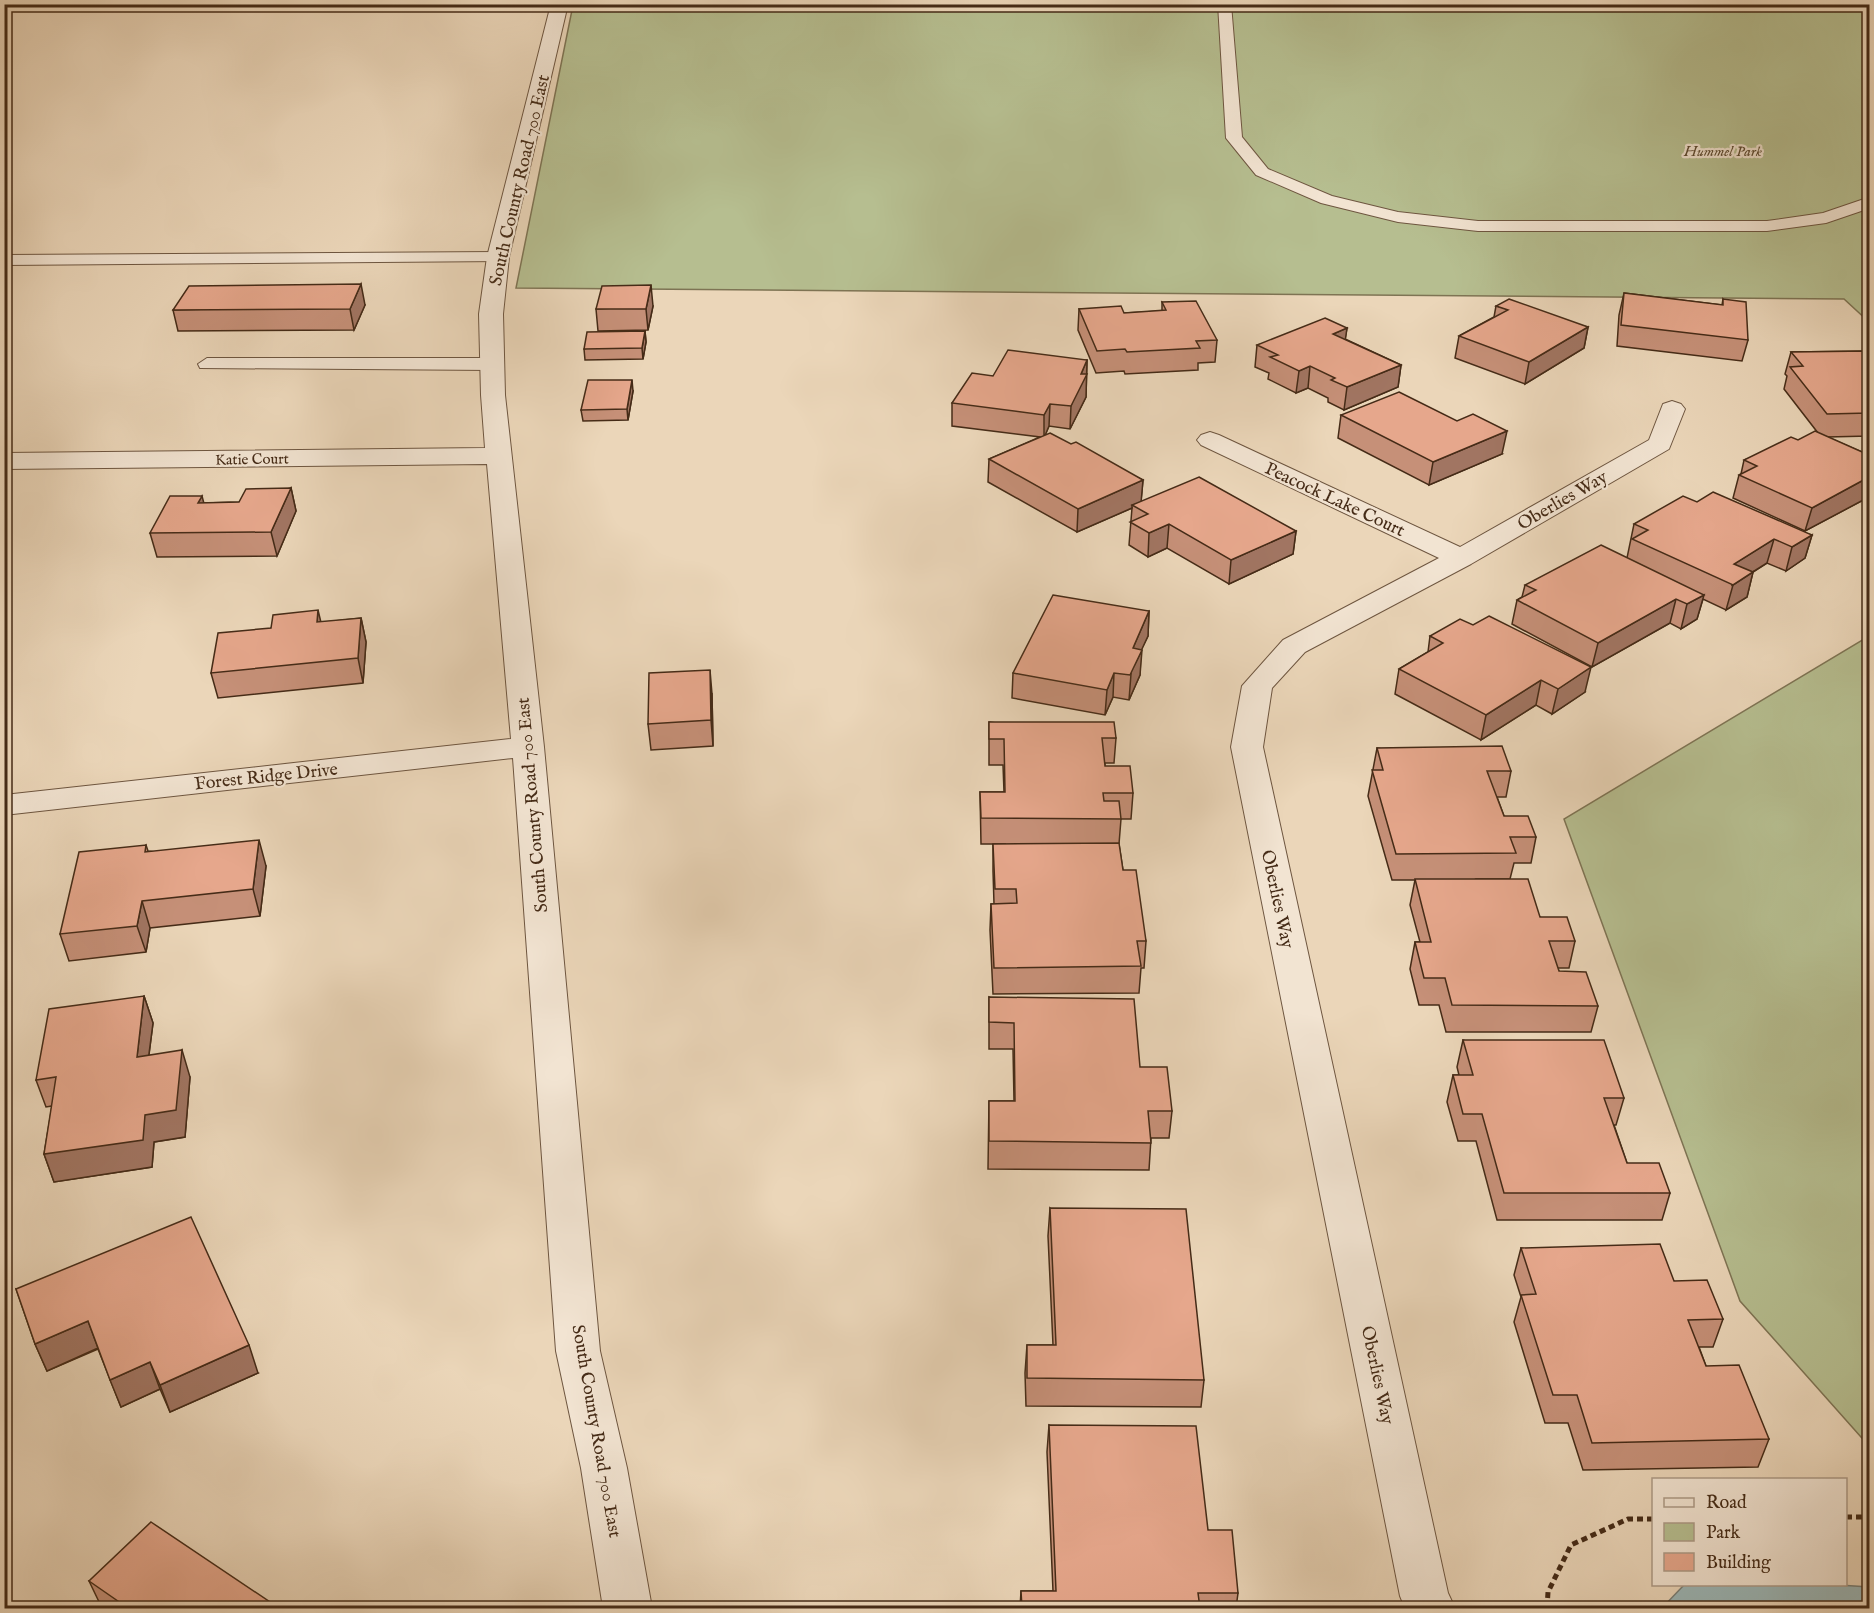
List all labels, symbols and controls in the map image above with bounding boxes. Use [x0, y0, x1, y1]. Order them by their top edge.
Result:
street label: South County Road 700 East [485, 73, 556, 288]
park label: Hummel Park [1683, 142, 1762, 161]
street label: Katie Court [215, 449, 289, 470]
street label: Peacock Lake Court [1261, 458, 1408, 543]
street label: Oberlies Way [1514, 466, 1612, 536]
street label: South County Road 700 East [513, 696, 554, 913]
street label: Forest Ridge Drive [193, 759, 339, 796]
street label: Oberlies Way [1255, 848, 1298, 951]
street label: South County Road 700 East [565, 1323, 626, 1539]
street label: Oberlies Way [1355, 1324, 1398, 1427]
legend [1652, 1478, 1847, 1586]
text: Road [1706, 1492, 1747, 1515]
text: Park [1706, 1522, 1741, 1545]
text: Building [1706, 1552, 1771, 1575]

